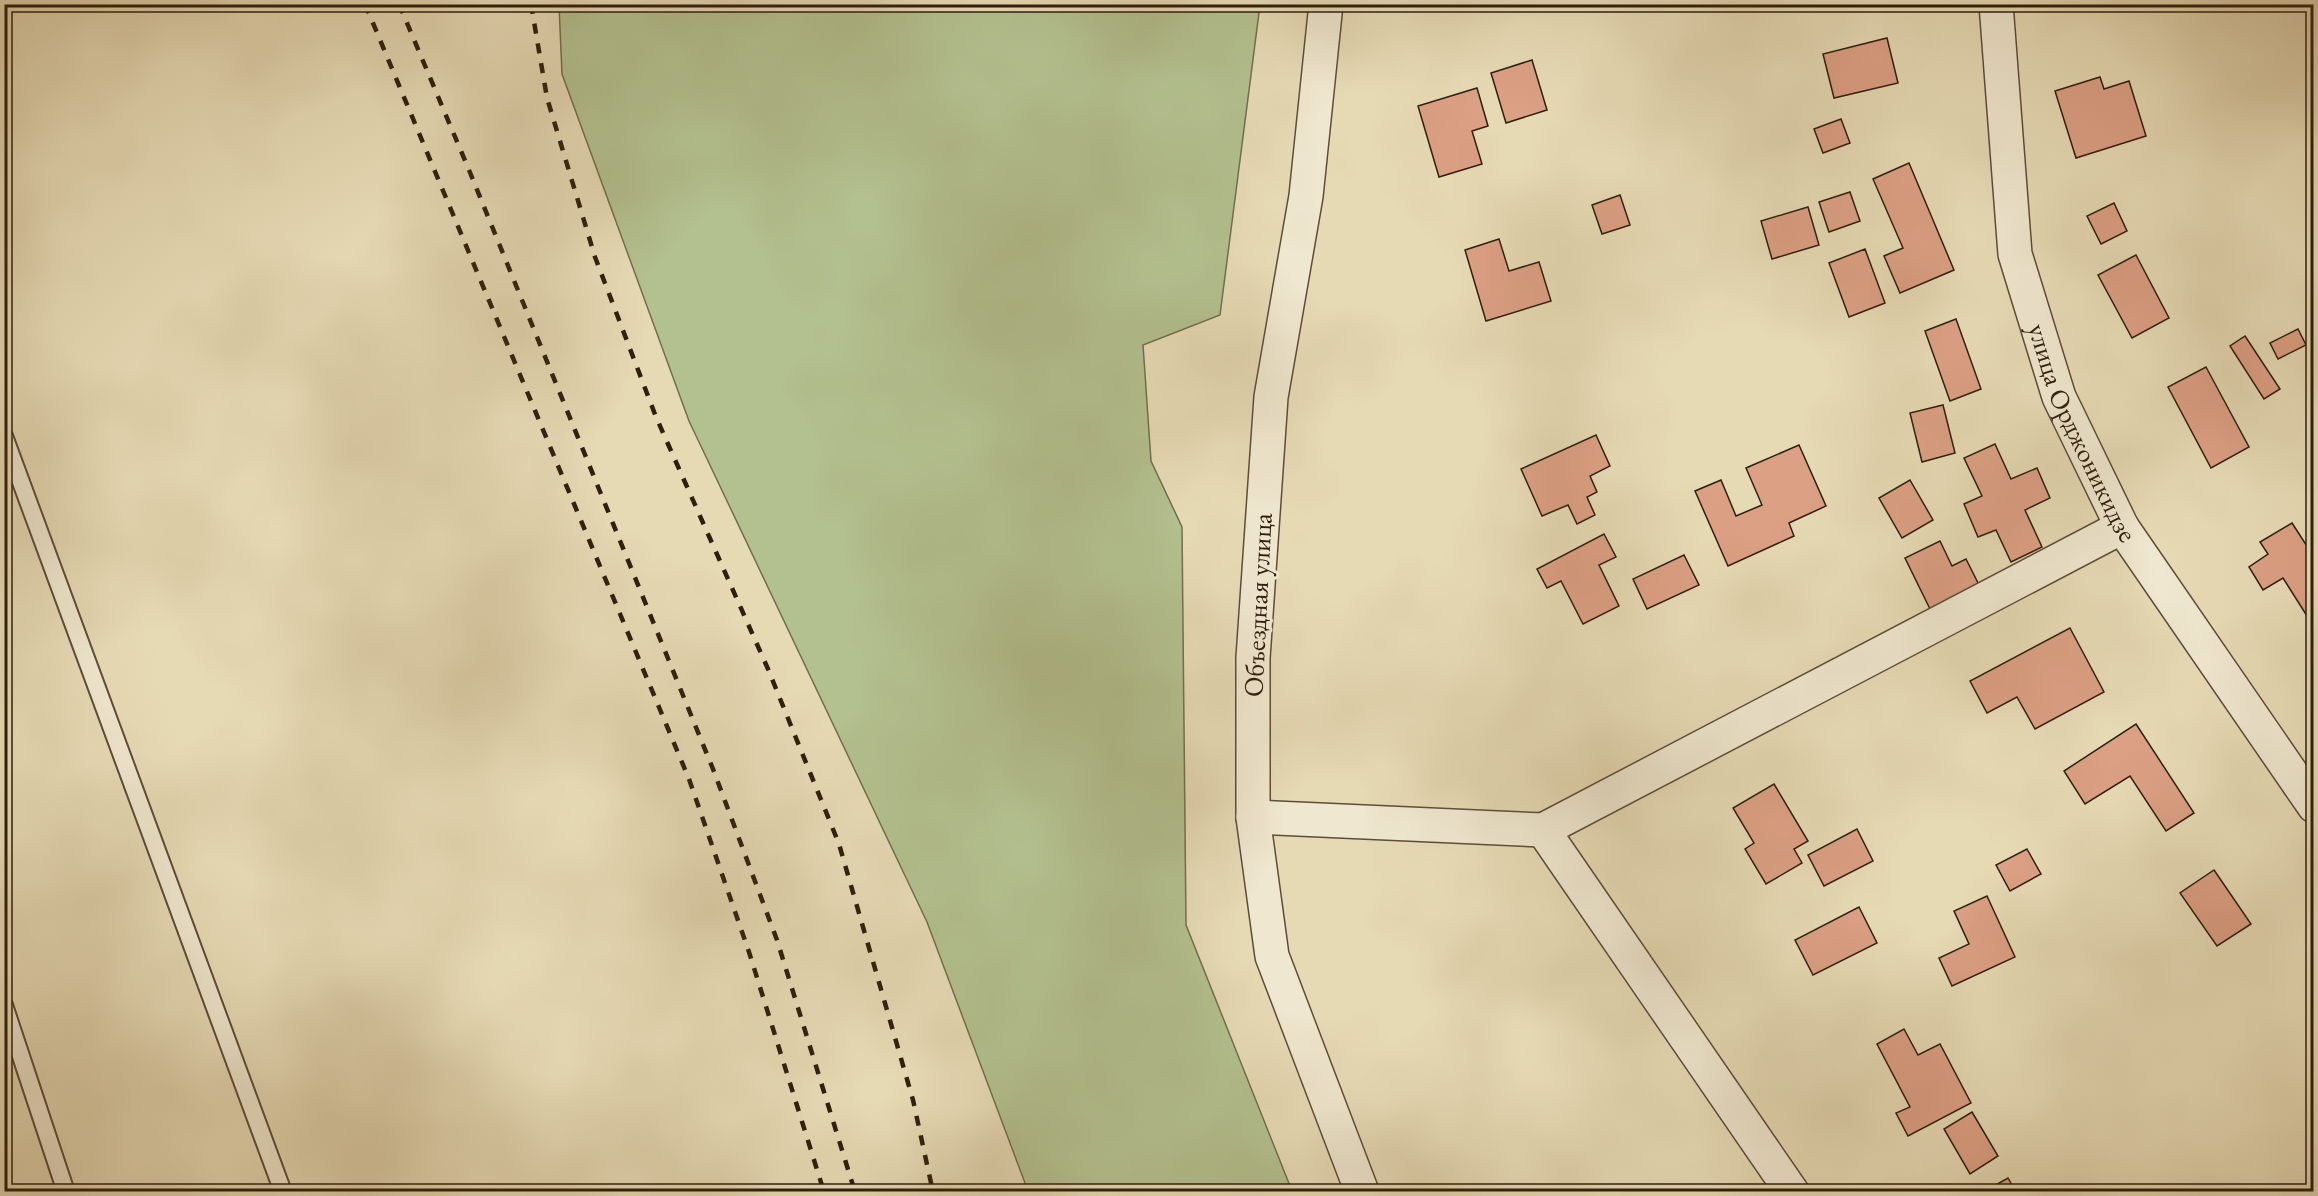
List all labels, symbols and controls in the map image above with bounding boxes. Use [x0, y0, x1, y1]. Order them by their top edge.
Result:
street label: улица Орджоникидзе [2020, 319, 2145, 549]
street label: Объездная улица [1235, 512, 1280, 698]

